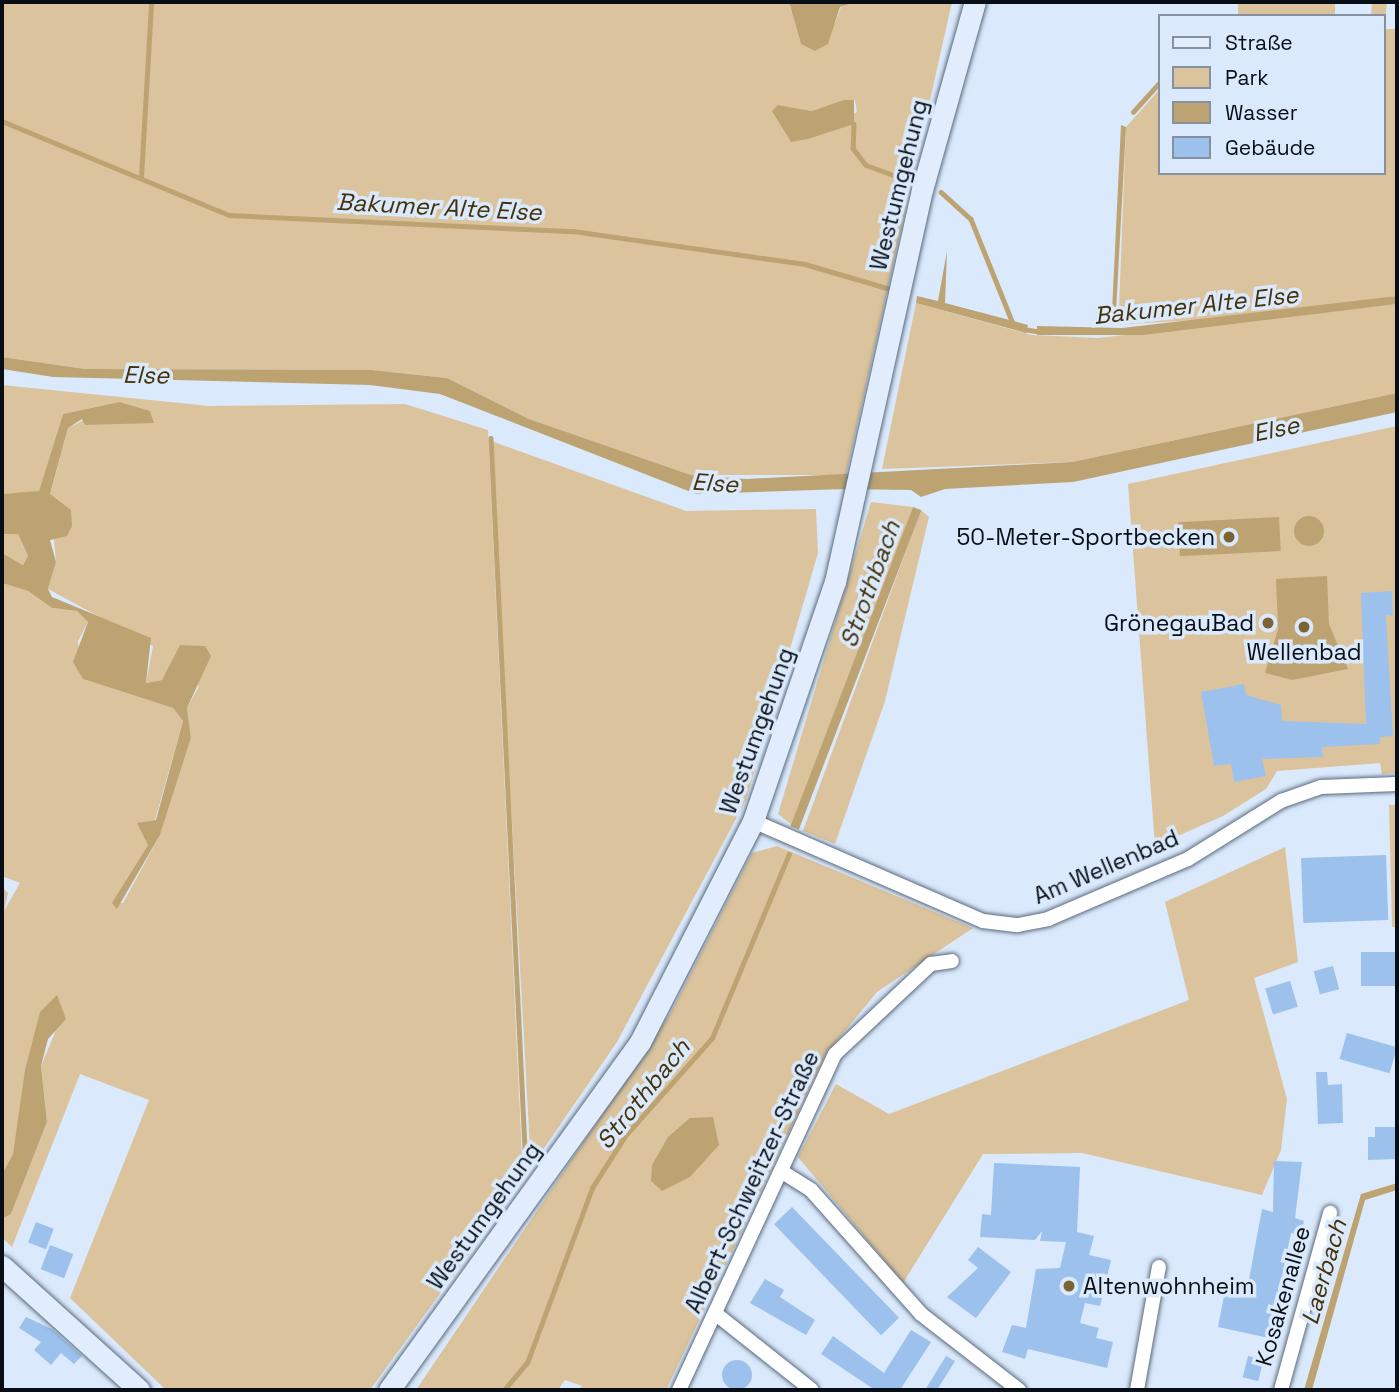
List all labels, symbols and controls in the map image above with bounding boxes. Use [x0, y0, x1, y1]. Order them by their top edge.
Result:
legend [1158, 14, 1385, 175]
text: Straße [1225, 29, 1293, 56]
text: Park [1225, 64, 1269, 91]
street label: Westumgehung [864, 97, 934, 273]
text: Wasser [1225, 99, 1298, 126]
text: Gebäude [1225, 134, 1315, 161]
water label: Bakumer Alte Else [336, 187, 542, 227]
water label: Bakumer Alte Else [1092, 280, 1300, 330]
water label: Else [123, 360, 169, 390]
water label: Else [1250, 410, 1302, 448]
water label: Else [691, 467, 739, 499]
water label: Strothbach [834, 517, 906, 651]
place label: 50-Meter-Sportbecken [956, 523, 1215, 551]
marker: 50-Meter-Sportbecken [1221, 529, 1237, 545]
place label: GrönegauBad [1104, 609, 1254, 637]
marker: GrönegauBad [1260, 615, 1276, 631]
marker: Wellenbad [1296, 619, 1312, 635]
place label: Wellenbad [1247, 638, 1361, 666]
street label: Westumgehung [714, 644, 800, 818]
street label: Am Wellenbad [1029, 824, 1183, 910]
water label: Strothbach [590, 1033, 696, 1155]
street label: Albert-Schweitzer-Straße [679, 1047, 825, 1317]
street label: Westumgehung [421, 1137, 547, 1295]
water label: Laerbach [1295, 1216, 1353, 1328]
street label: Kosakenallee [1250, 1223, 1316, 1369]
place label: Altenwohnheim [1083, 1272, 1255, 1300]
marker: Altenwohnheim [1061, 1278, 1077, 1294]

